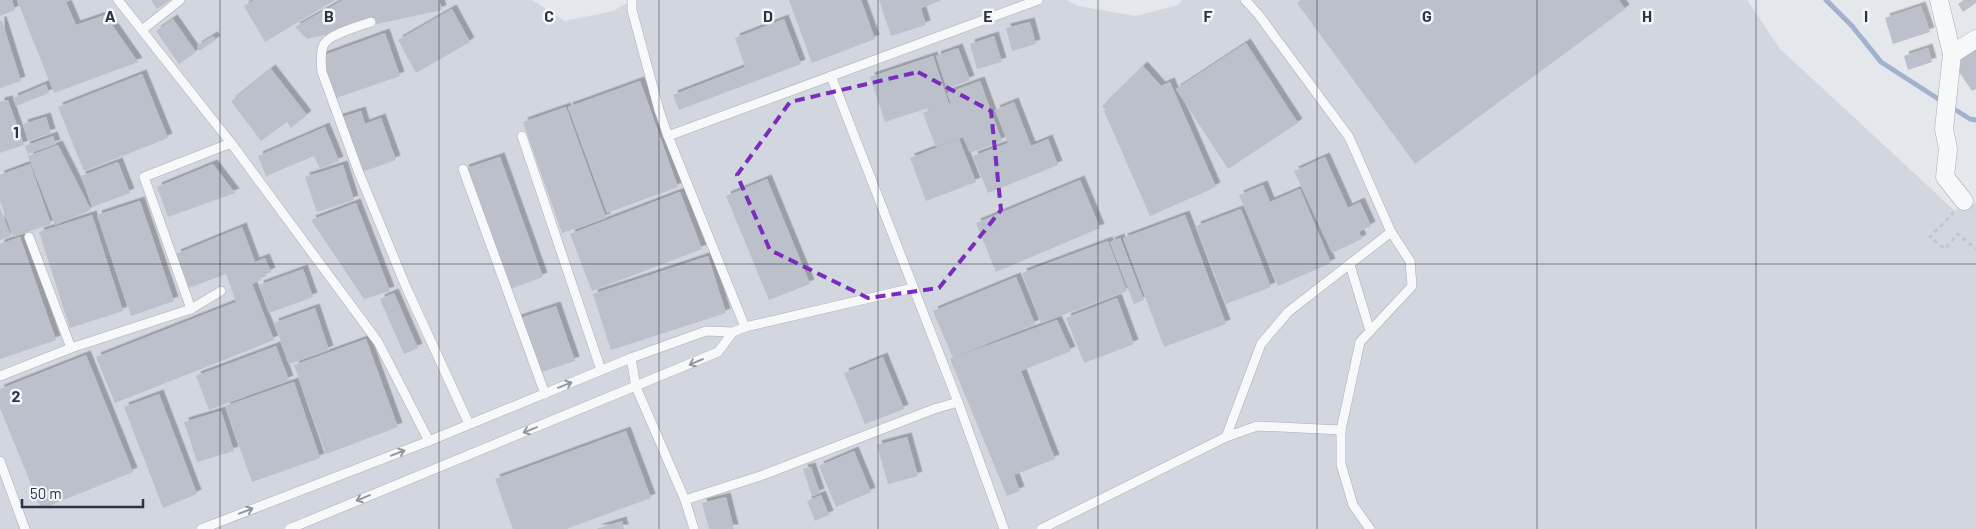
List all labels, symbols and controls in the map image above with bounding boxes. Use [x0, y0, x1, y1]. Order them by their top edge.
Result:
text: A [105, 6, 116, 25]
text: B [324, 6, 334, 25]
text: C [544, 6, 554, 25]
text: D [763, 6, 773, 25]
text: E [983, 6, 993, 25]
text: F [1204, 6, 1213, 25]
text: G [1422, 6, 1432, 25]
text: H [1642, 6, 1652, 25]
text: I [1864, 6, 1868, 25]
text: 1 [13, 122, 19, 141]
one-way arrow [689, 357, 704, 367]
one-way arrow [557, 380, 572, 390]
text: 2 [12, 386, 21, 405]
one-way arrow [523, 426, 538, 436]
one-way arrow [390, 448, 405, 457]
scale bar [22, 476, 144, 508]
text: 50 m [30, 484, 62, 502]
one-way arrow [356, 495, 371, 504]
one-way arrow [238, 506, 253, 516]

